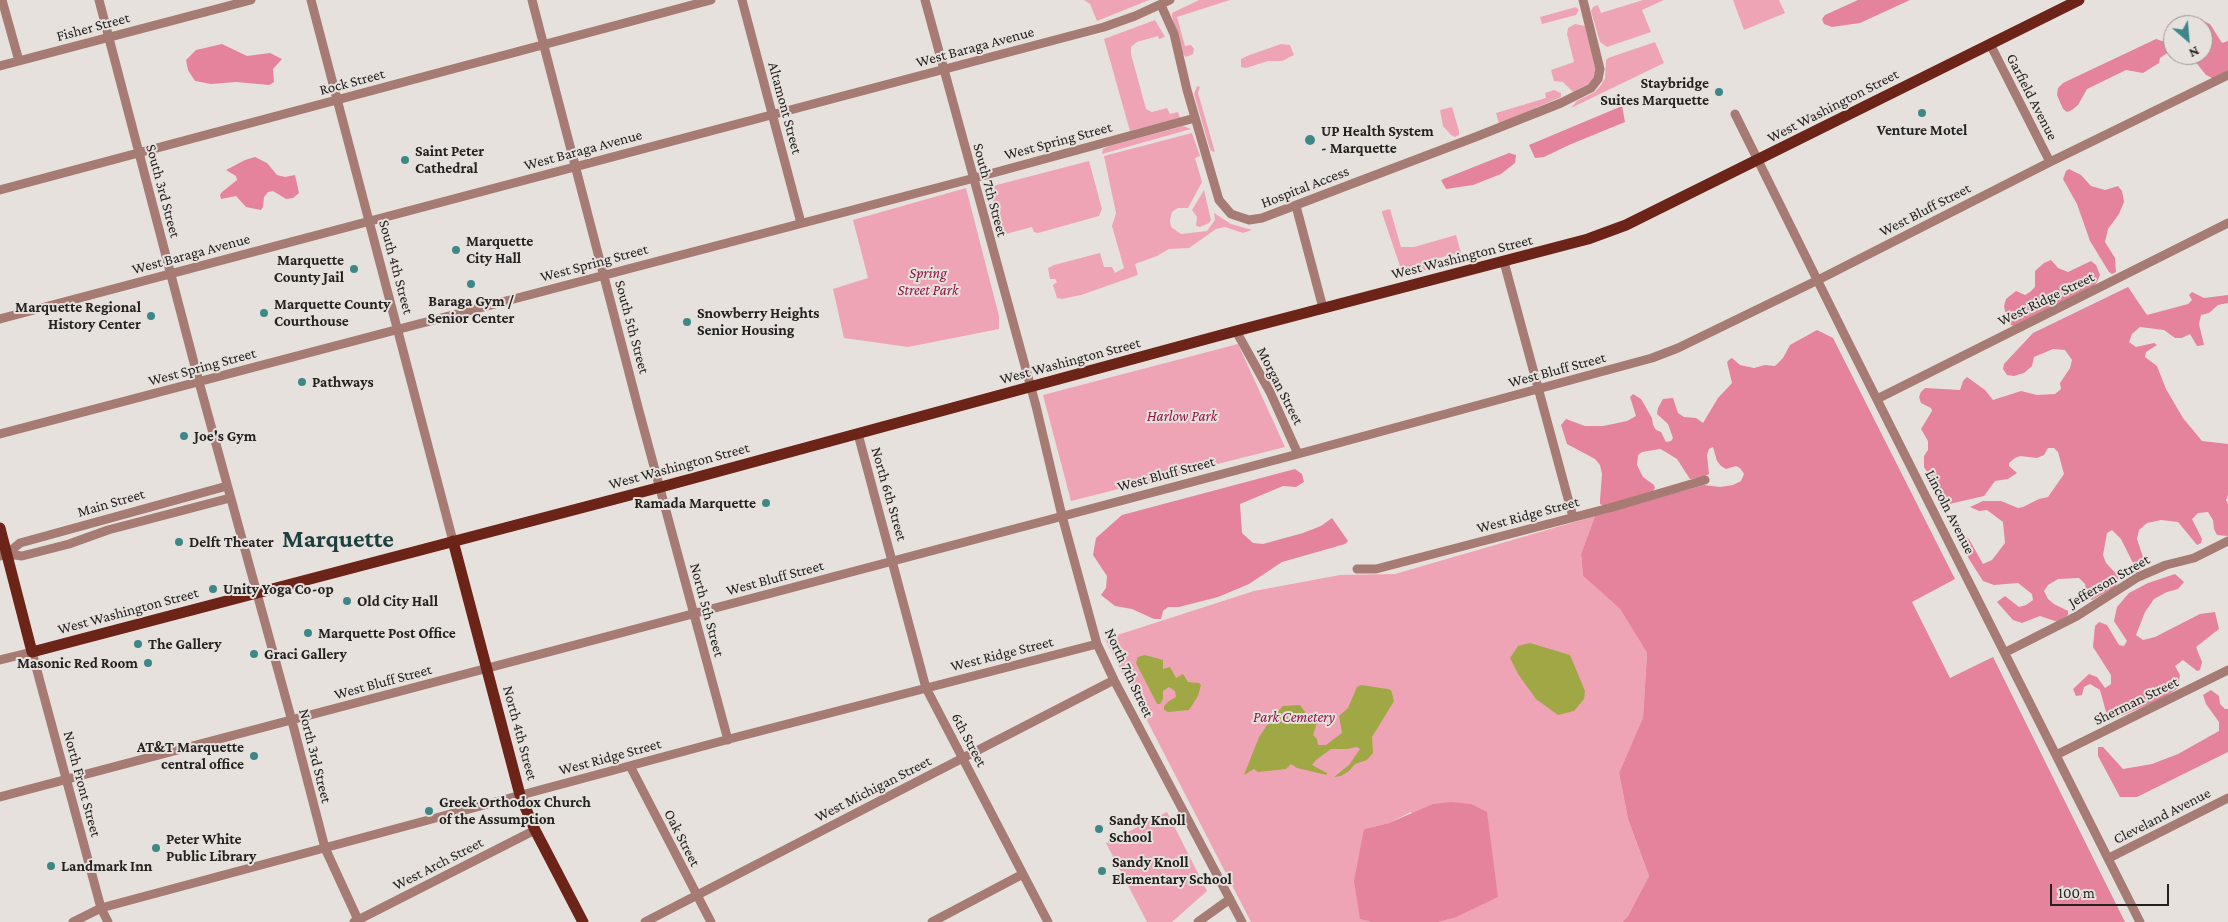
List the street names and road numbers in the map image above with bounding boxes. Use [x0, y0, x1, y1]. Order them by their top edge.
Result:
street label: Fisher Street [54, 9, 132, 45]
street label: West Baraga Avenue [914, 23, 1036, 71]
street label: Garfield Avenue [2002, 51, 2062, 143]
street label: Altamont Street [764, 60, 806, 156]
street label: Rock Street [317, 65, 387, 99]
street label: West Washington Street [1764, 65, 1902, 147]
street label: West Spring Street [1002, 118, 1114, 164]
street label: West Baraga Avenue [522, 126, 644, 174]
street label: South 7th Street [969, 141, 1011, 239]
street label: South 3rd Street [142, 142, 184, 240]
street label: Hospital Access [1258, 162, 1352, 212]
street label: West Bluff Street [1876, 179, 1974, 241]
street label: South 4th Street [375, 218, 417, 316]
street label: West Baraga Avenue [130, 230, 252, 278]
street label: West Washington Street [1390, 231, 1534, 283]
street label: West Spring Street [538, 240, 650, 286]
street label: West Ridge Street [1995, 268, 2097, 330]
street label: South 5th Street [611, 278, 653, 376]
street label: West Washington Street [998, 334, 1142, 388]
street label: West Spring Street [146, 344, 258, 390]
street label: Morgan Street [1253, 344, 1307, 428]
street label: West Bluff Street [1506, 348, 1608, 392]
street label: West Washington Street [607, 439, 751, 493]
street label: North 6th Street [867, 445, 911, 543]
street label: West Bluff Street [1115, 452, 1217, 496]
street label: Lincoln Avenue [1921, 467, 1979, 557]
street label: Main Street [75, 485, 147, 521]
street label: West Ridge Street [1475, 493, 1581, 537]
street label: Jefferson Street [2065, 550, 2153, 612]
street label: West Bluff Street [724, 556, 826, 600]
street label: North 5th Street [686, 561, 728, 659]
street label: West Washington Street [56, 584, 200, 638]
street label: North 7th Street [1101, 626, 1157, 720]
street label: West Ridge Street [949, 633, 1055, 675]
street label: West Bluff Street [332, 660, 434, 704]
street label: Sherman Street [2091, 673, 2181, 729]
street label: North 4th Street [499, 684, 541, 782]
street label: North 3rd Street [295, 707, 335, 805]
street label: 6th Street [947, 710, 991, 770]
street label: North Front Street [59, 729, 105, 839]
street label: West Ridge Street [557, 735, 663, 779]
street label: West Michigan Street [812, 752, 934, 826]
street label: Cleveland Avenue [2110, 784, 2214, 848]
street label: Oak Street [660, 806, 704, 870]
street label: West Arch Street [390, 833, 486, 895]

